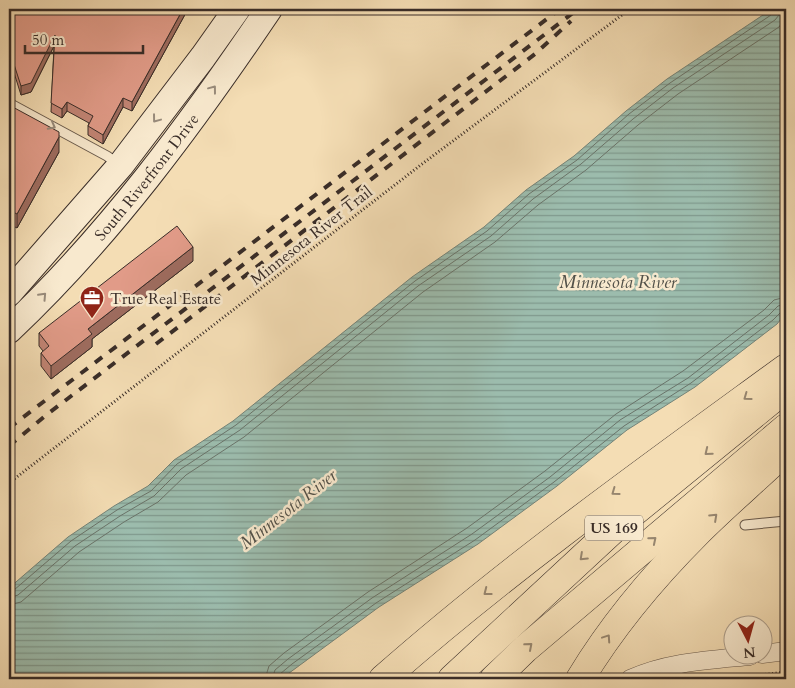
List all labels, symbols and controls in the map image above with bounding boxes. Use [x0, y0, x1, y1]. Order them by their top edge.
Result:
scale bar [25, 22, 142, 54]
text: 50 m [32, 30, 64, 50]
one-way arrow [207, 85, 216, 95]
street label: South Riverfront Drive [90, 109, 204, 246]
one-way arrow [153, 113, 162, 122]
one-way arrow [46, 120, 55, 130]
street label: Minnesota River Trail [246, 181, 377, 290]
water label: Minnesota River [559, 270, 678, 295]
office icon: True Real Estate [79, 285, 105, 319]
place label: True Real Estate [110, 288, 221, 310]
one-way arrow [38, 293, 47, 302]
one-way arrow [743, 391, 753, 400]
one-way arrow [705, 447, 714, 455]
water label: Minnesota River [234, 463, 343, 555]
one-way arrow [612, 486, 621, 496]
one-way arrow [709, 514, 718, 523]
road number: US 169 [585, 516, 643, 540]
one-way arrow [647, 538, 656, 546]
one-way arrow [580, 551, 589, 560]
one-way arrow [483, 586, 493, 595]
north arrow [722, 616, 772, 666]
one-way arrow [601, 635, 610, 644]
one-way arrow [524, 642, 533, 651]
text: N [742, 642, 756, 663]

